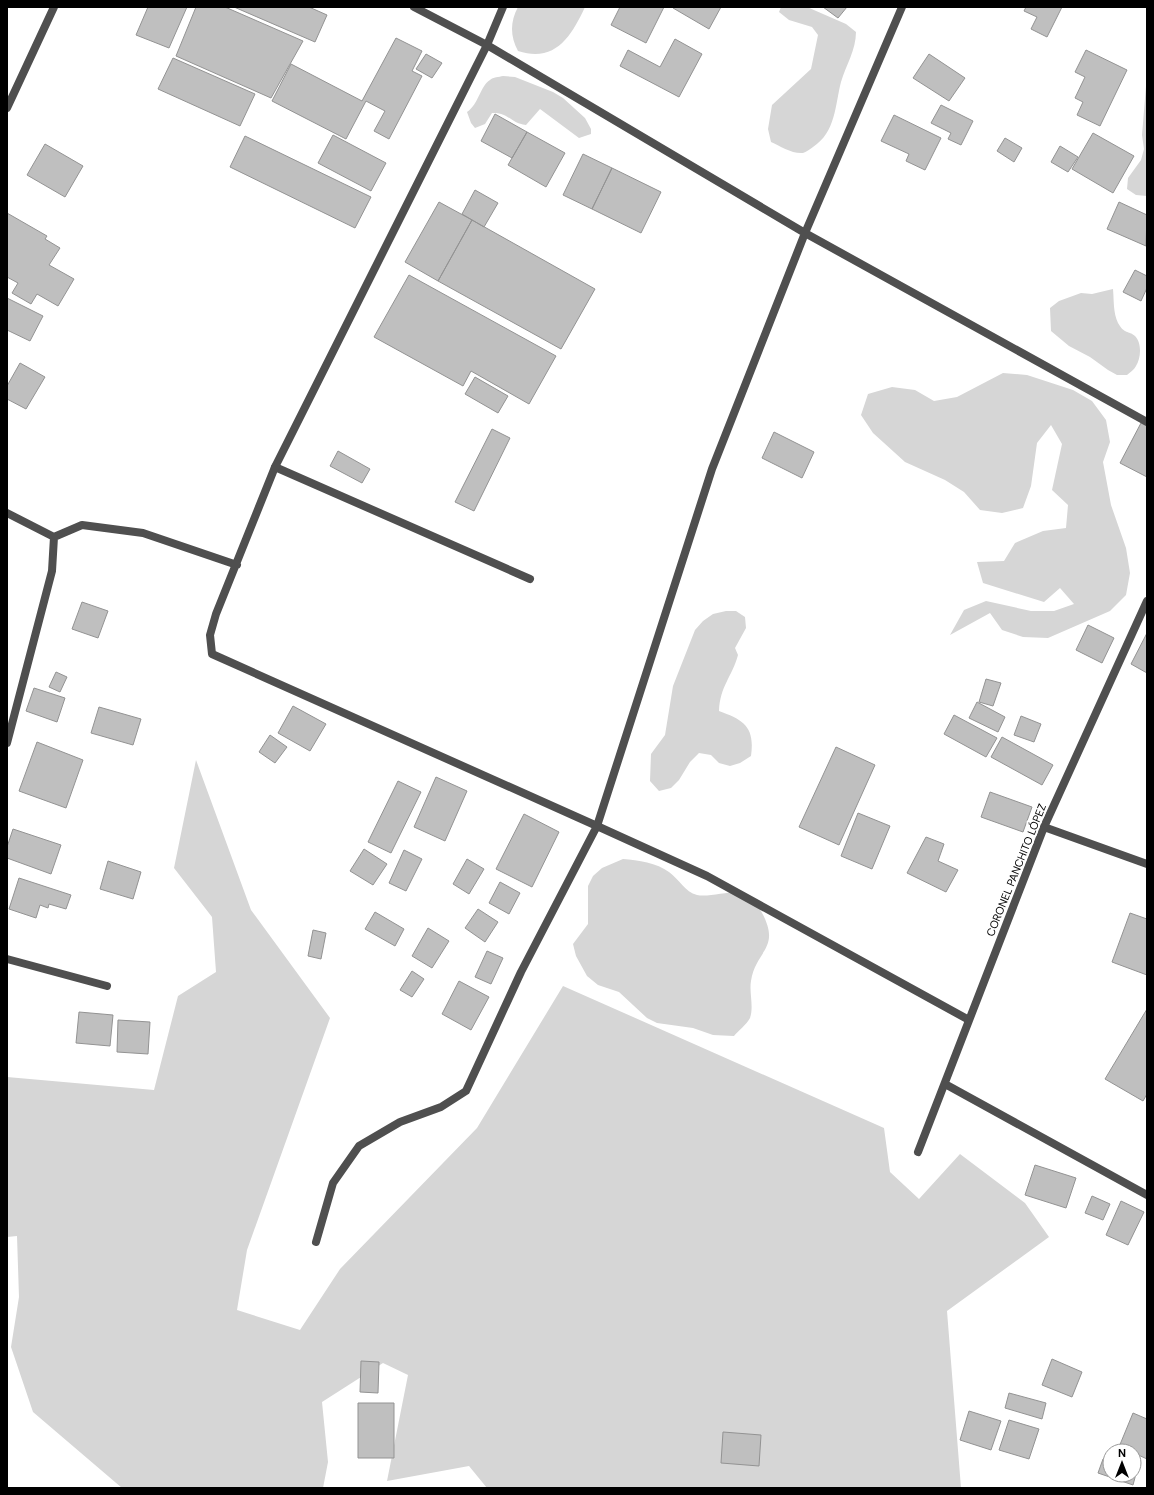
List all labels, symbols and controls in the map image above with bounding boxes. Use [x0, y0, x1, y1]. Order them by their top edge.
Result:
street label: CORONEL PANCHITO LÓPEZ [983, 802, 1049, 938]
north arrow [1102, 1443, 1142, 1483]
text: N [1118, 1446, 1126, 1460]

